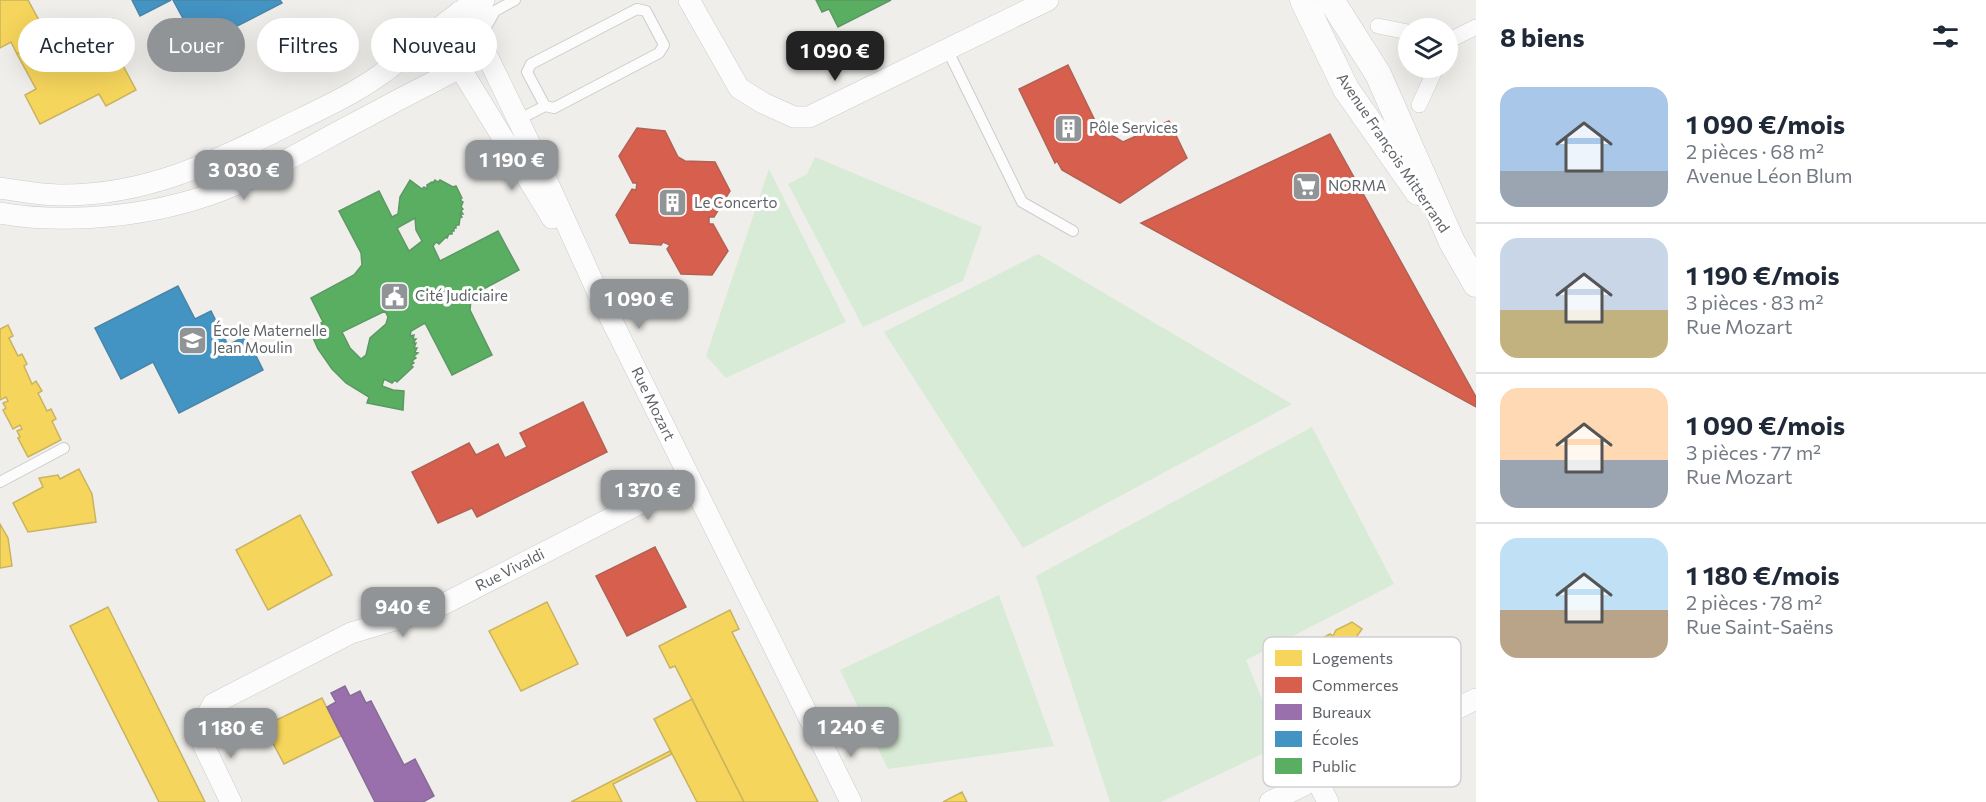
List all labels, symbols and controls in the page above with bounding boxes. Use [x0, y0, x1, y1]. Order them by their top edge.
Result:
chip: Acheter [18, 18, 135, 72]
chip: Louer [147, 18, 245, 72]
chip: Filtres [257, 18, 359, 72]
chip: Nouveau [371, 18, 497, 72]
map controls [1398, 18, 1458, 78]
button: layers [1398, 18, 1458, 78]
icon: filters [1929, 20, 1962, 53]
text: 8 biens [1500, 21, 1585, 52]
pin: 1 090 € [780, 31, 890, 82]
text: 1 090 € [800, 38, 870, 62]
street label: Avenue François Mitterrand [1334, 69, 1454, 236]
text: 1 090 €/mois [1686, 108, 1845, 139]
icon: home [1548, 111, 1620, 183]
building icon: Pôle Services [1052, 112, 1084, 144]
place label: Pôle Services [1089, 118, 1178, 136]
text: 2 pièces · 68 m² [1686, 139, 1824, 163]
pin: 1 190 € [457, 140, 567, 191]
text: 1 190 € [479, 147, 545, 171]
pin: 3 030 € [189, 150, 299, 201]
text: 3 030 € [208, 157, 280, 181]
text: Avenue Léon Blum [1686, 163, 1852, 187]
supermarket icon: NORMA [1291, 170, 1323, 202]
place label: NORMA [1328, 176, 1386, 194]
building icon: Le Concerto [657, 187, 689, 219]
place label: Le Concerto [694, 193, 778, 211]
text: 1 190 €/mois [1686, 259, 1840, 290]
icon: home [1548, 262, 1620, 334]
pin: 1 090 € [584, 279, 694, 330]
public building icon: Cité Judiciaire [378, 280, 410, 312]
place label: Cité Judiciaire [415, 286, 508, 304]
text: 1 090 € [604, 286, 674, 310]
text: 3 pièces · 83 m² [1686, 290, 1824, 314]
text: Rue Mozart [1686, 314, 1792, 338]
place label: École Maternelle Jean Moulin [213, 320, 327, 356]
school or university icon: École Maternelle Jean Moulin [176, 324, 208, 356]
street label: Rue Mozart [628, 364, 679, 443]
text: 1 090 €/mois [1686, 409, 1845, 440]
icon: home [1548, 412, 1620, 484]
text: 3 pièces · 77 m² [1686, 440, 1821, 464]
text: Rue Mozart [1686, 464, 1792, 488]
pin: 1 370 € [593, 470, 703, 521]
text: 1 370 € [615, 477, 681, 501]
street label: Rue Vivaldi [472, 544, 547, 594]
text: 1 180 €/mois [1686, 559, 1840, 590]
icon: home [1548, 562, 1620, 634]
pin: 940 € [361, 587, 445, 638]
text: 2 pièces · 78 m² [1686, 590, 1822, 614]
text: 940 € [375, 594, 431, 618]
text: Rue Saint-Saëns [1686, 614, 1834, 638]
legend [1263, 637, 1461, 787]
text: Logements [1312, 648, 1393, 667]
text: Commerces [1312, 675, 1399, 694]
text: Bureaux [1312, 702, 1372, 721]
pin: 1 240 € [796, 707, 906, 758]
pin: 1 180 € [176, 708, 286, 759]
text: 1 240 € [817, 714, 885, 738]
text: 1 180 € [198, 715, 264, 739]
text: Écoles [1312, 729, 1359, 748]
text: Public [1312, 756, 1357, 775]

